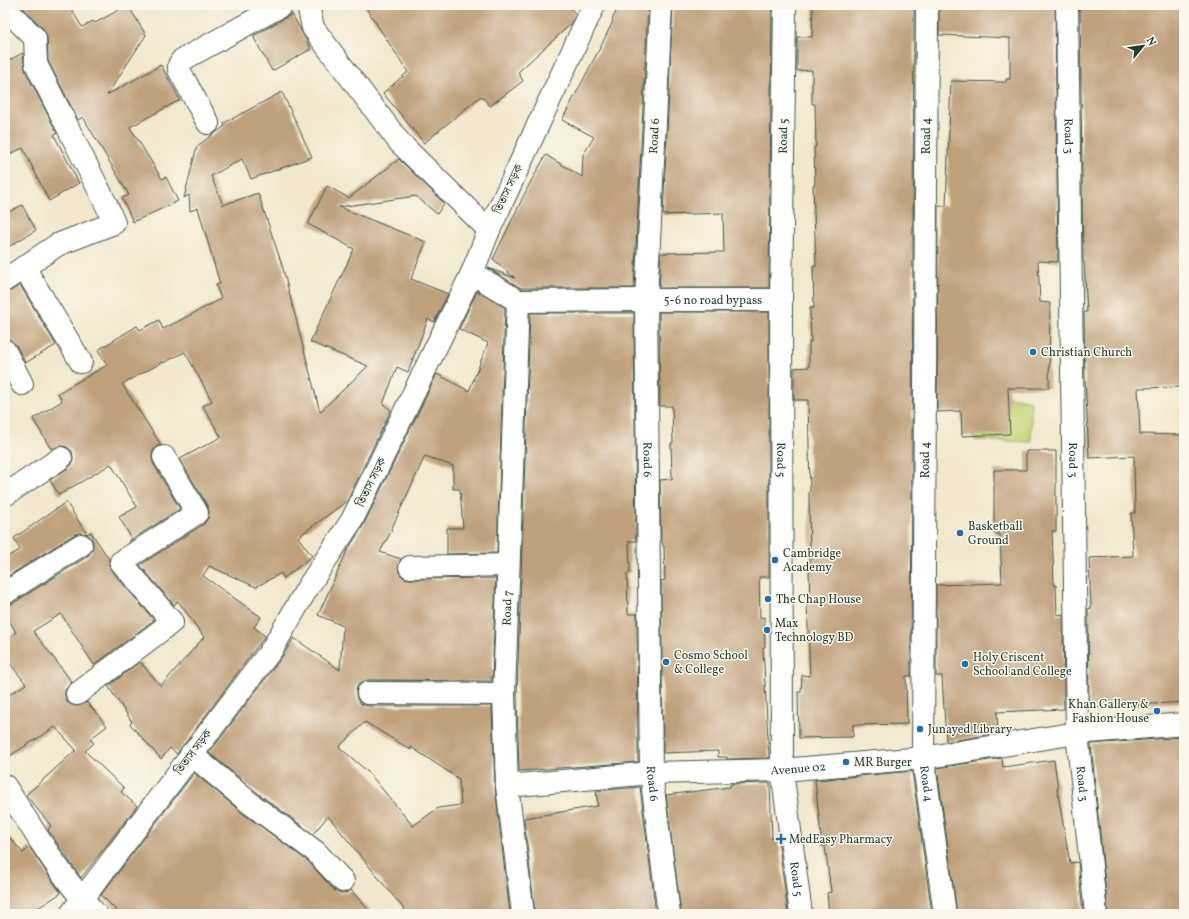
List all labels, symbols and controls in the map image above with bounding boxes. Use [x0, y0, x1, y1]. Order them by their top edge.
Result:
north arrow [1123, 26, 1163, 66]
text: N [1142, 35, 1159, 49]
street label: Road 6 [646, 118, 664, 154]
street label: Road 5 [776, 118, 792, 154]
street label: Road 4 [919, 118, 935, 154]
street label: Road 3 [1060, 118, 1076, 154]
street label: তিতাস সড়ক [489, 161, 528, 218]
street label: 5-6 no road bypass [664, 293, 762, 309]
place label: Christian Church [1041, 345, 1132, 361]
marker: Christian Church [1028, 347, 1038, 357]
street label: Road 6 [638, 442, 655, 478]
street label: Road 5 [772, 442, 788, 478]
street label: Road 4 [918, 442, 934, 478]
street label: Road 3 [1064, 442, 1080, 478]
street label: তিতাস সড়ক [352, 454, 391, 511]
place label: Basketball Ground [968, 519, 1023, 549]
marker: Basketball Ground [955, 528, 965, 538]
place label: Cambridge Academy [783, 546, 842, 576]
marker: Cambridge Academy [770, 555, 780, 565]
street label: Road 7 [499, 590, 517, 626]
place label: The Chap House [776, 592, 862, 608]
marker: The Chap House [763, 594, 773, 604]
place label: Max Technology BD [775, 616, 854, 646]
marker: Max Technology BD [762, 625, 772, 635]
place label: Cosmo School & College [674, 648, 748, 678]
place label: Holy Criscent School and College [973, 650, 1072, 680]
marker: Cosmo School & College [661, 657, 671, 667]
marker: Holy Criscent School and College [960, 659, 970, 669]
place label: Khan Gallery & Fashion House [1068, 697, 1149, 727]
marker: Khan Gallery & Fashion House [1152, 706, 1162, 716]
place label: Junayed Library [928, 722, 1013, 738]
marker: Junayed Library [915, 724, 925, 734]
street label: তিতাস সড়ক [170, 726, 216, 779]
place label: MR Burger [854, 755, 912, 771]
marker: MR Burger [841, 757, 851, 767]
street label: Avenue 02 [771, 759, 827, 779]
street label: Road 4 [915, 765, 936, 803]
street label: Road 3 [1072, 765, 1091, 802]
street label: Road 6 [642, 766, 662, 802]
place label: MedEasy Pharmacy [789, 832, 893, 848]
marker: MedEasy Pharmacy [776, 834, 786, 844]
street label: Road 5 [785, 861, 806, 898]

